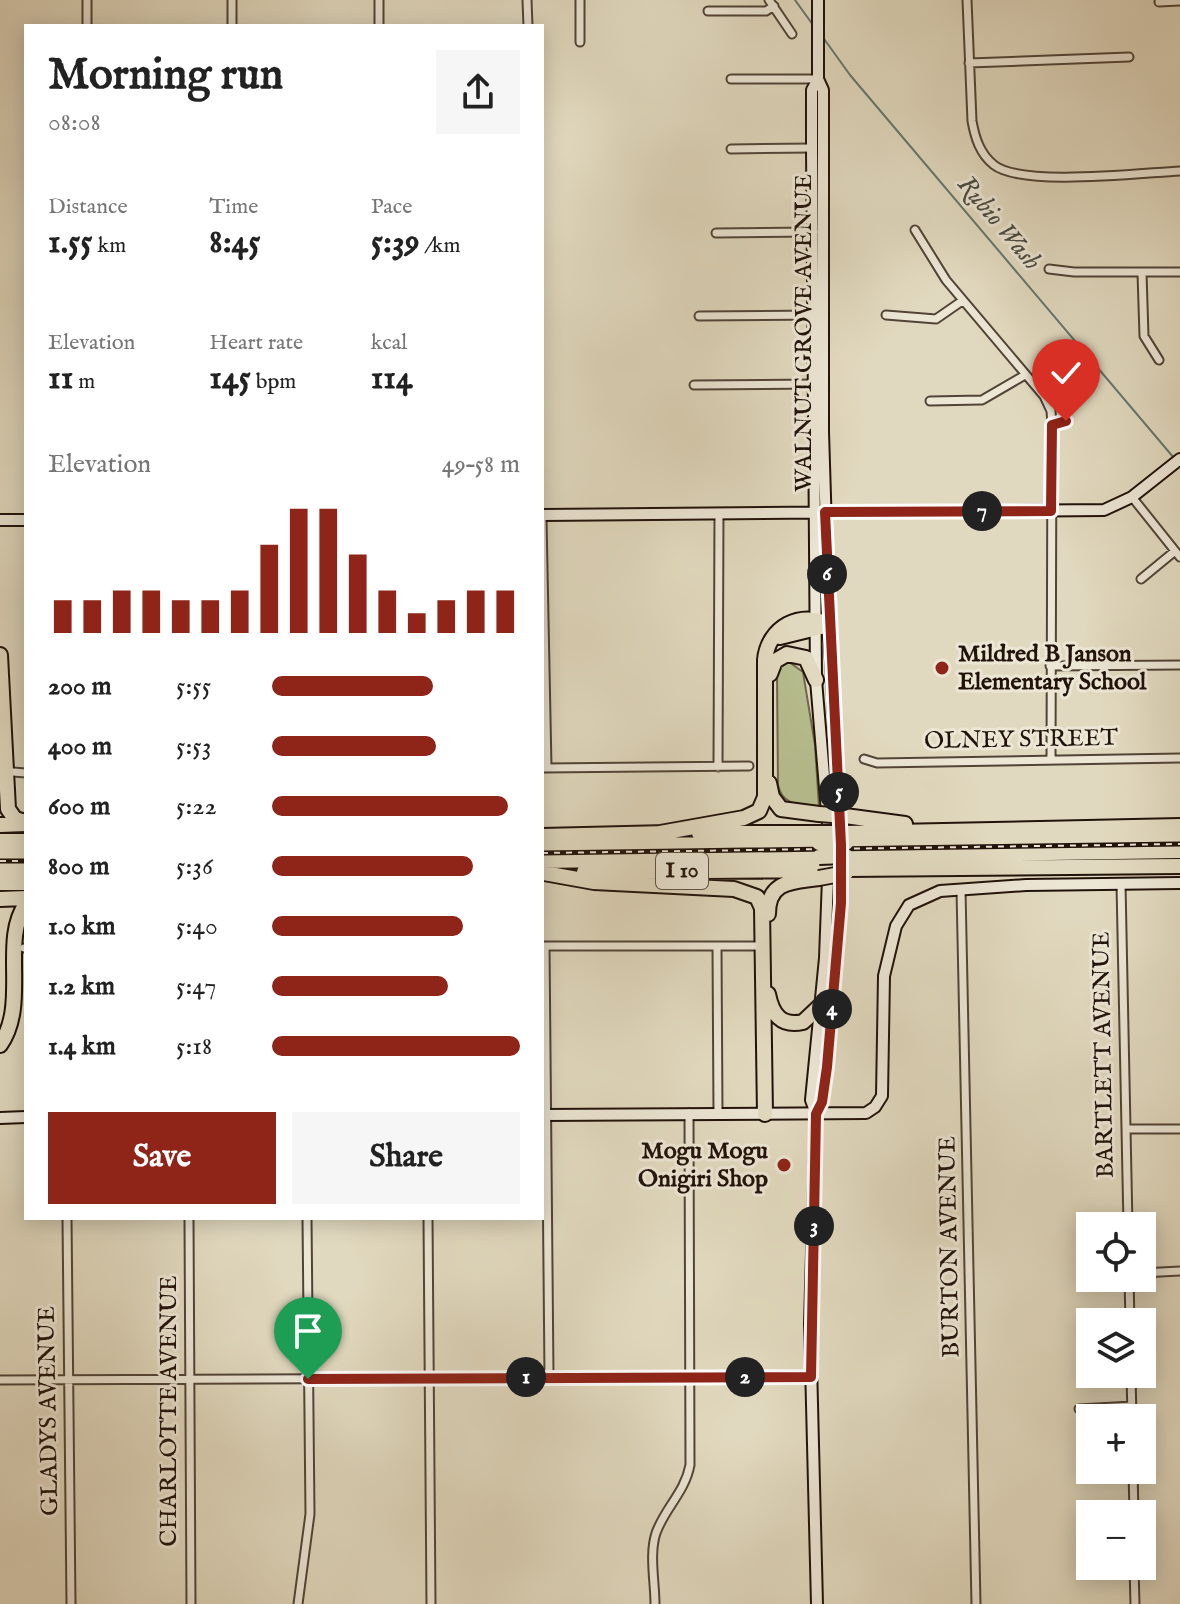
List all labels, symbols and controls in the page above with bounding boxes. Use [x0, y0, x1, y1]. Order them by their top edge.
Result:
text: Morning run [48, 48, 283, 104]
button: share [436, 50, 520, 134]
text: 08:08 [48, 106, 101, 139]
water label: Rubio Wash [950, 169, 1048, 277]
street label: WALNUT GROVE AVENUE [789, 174, 820, 492]
text: Distance [48, 193, 128, 221]
text: Time [209, 193, 258, 221]
text: Pace [371, 193, 412, 221]
text: 1.55 [48, 221, 93, 264]
text: 8:45 [209, 221, 260, 264]
text: 5:39 [371, 221, 419, 264]
text: km [93, 232, 126, 260]
text: /km [419, 232, 461, 260]
text: Elevation [48, 329, 135, 357]
text: Heart rate [209, 329, 303, 357]
text: kcal [371, 329, 407, 357]
pin [1032, 339, 1100, 421]
icon: check [1044, 351, 1088, 395]
text: 11 [48, 357, 73, 400]
text: 145 [209, 357, 251, 400]
text: 114 [371, 357, 413, 400]
text: m [73, 368, 95, 396]
text: bpm [251, 368, 296, 396]
text: Elevation [48, 448, 151, 481]
text: 49–58 m [442, 448, 520, 481]
pin: 7 [962, 491, 1002, 531]
text: 7 [977, 497, 987, 525]
pin: 6 [807, 554, 847, 594]
text: 6 [822, 560, 832, 588]
place label: Mildred B Janson Elementary School [958, 639, 1147, 698]
marker: Mildred B Janson Elementary School [933, 659, 951, 677]
text: 200 m [48, 670, 112, 703]
text: 5:55 [176, 670, 211, 703]
street label: OLNEY STREET [924, 723, 1119, 757]
text: 400 m [48, 730, 112, 763]
text: 5:53 [176, 730, 211, 763]
pin: 5 [819, 772, 859, 812]
text: 5 [835, 778, 843, 806]
text: 600 m [48, 790, 110, 823]
text: 5:22 [176, 790, 217, 823]
text: 800 m [48, 850, 110, 883]
text: 5:36 [176, 850, 213, 883]
road number: I 10 [656, 853, 708, 889]
text: 1.0 km [48, 910, 116, 943]
text: 5:40 [176, 910, 218, 943]
street label: BARTLETT AVENUE [1086, 931, 1122, 1179]
text: 1.2 km [48, 970, 115, 1003]
text: 5:47 [176, 970, 216, 1003]
pin: 4 [812, 989, 852, 1029]
text: 4 [827, 995, 837, 1023]
text: 1.4 km [48, 1030, 116, 1063]
text: 5:18 [176, 1030, 212, 1063]
button: Save [48, 1112, 276, 1204]
button: Share [292, 1112, 520, 1204]
place label: Mogu Mogu Onigiri Shop [638, 1136, 769, 1195]
street label: BURTON AVENUE [933, 1136, 967, 1358]
marker: Mogu Mogu Onigiri Shop [775, 1156, 793, 1174]
pin: 3 [794, 1206, 834, 1246]
text: 3 [810, 1212, 818, 1240]
map controls [1076, 1212, 1156, 1580]
button: locate [1076, 1212, 1156, 1292]
street label: CHARLOTTE AVENUE [154, 1275, 185, 1547]
pin [274, 1297, 342, 1379]
street label: GLADYS AVENUE [32, 1306, 66, 1516]
button: layers [1076, 1308, 1156, 1388]
icon: arrive [286, 1309, 330, 1353]
pin: 1 [506, 1357, 546, 1397]
pin: 2 [725, 1357, 765, 1397]
text: 1 [522, 1363, 530, 1391]
text: 2 [740, 1363, 750, 1391]
button: + [1076, 1404, 1156, 1484]
button: − [1076, 1500, 1156, 1580]

